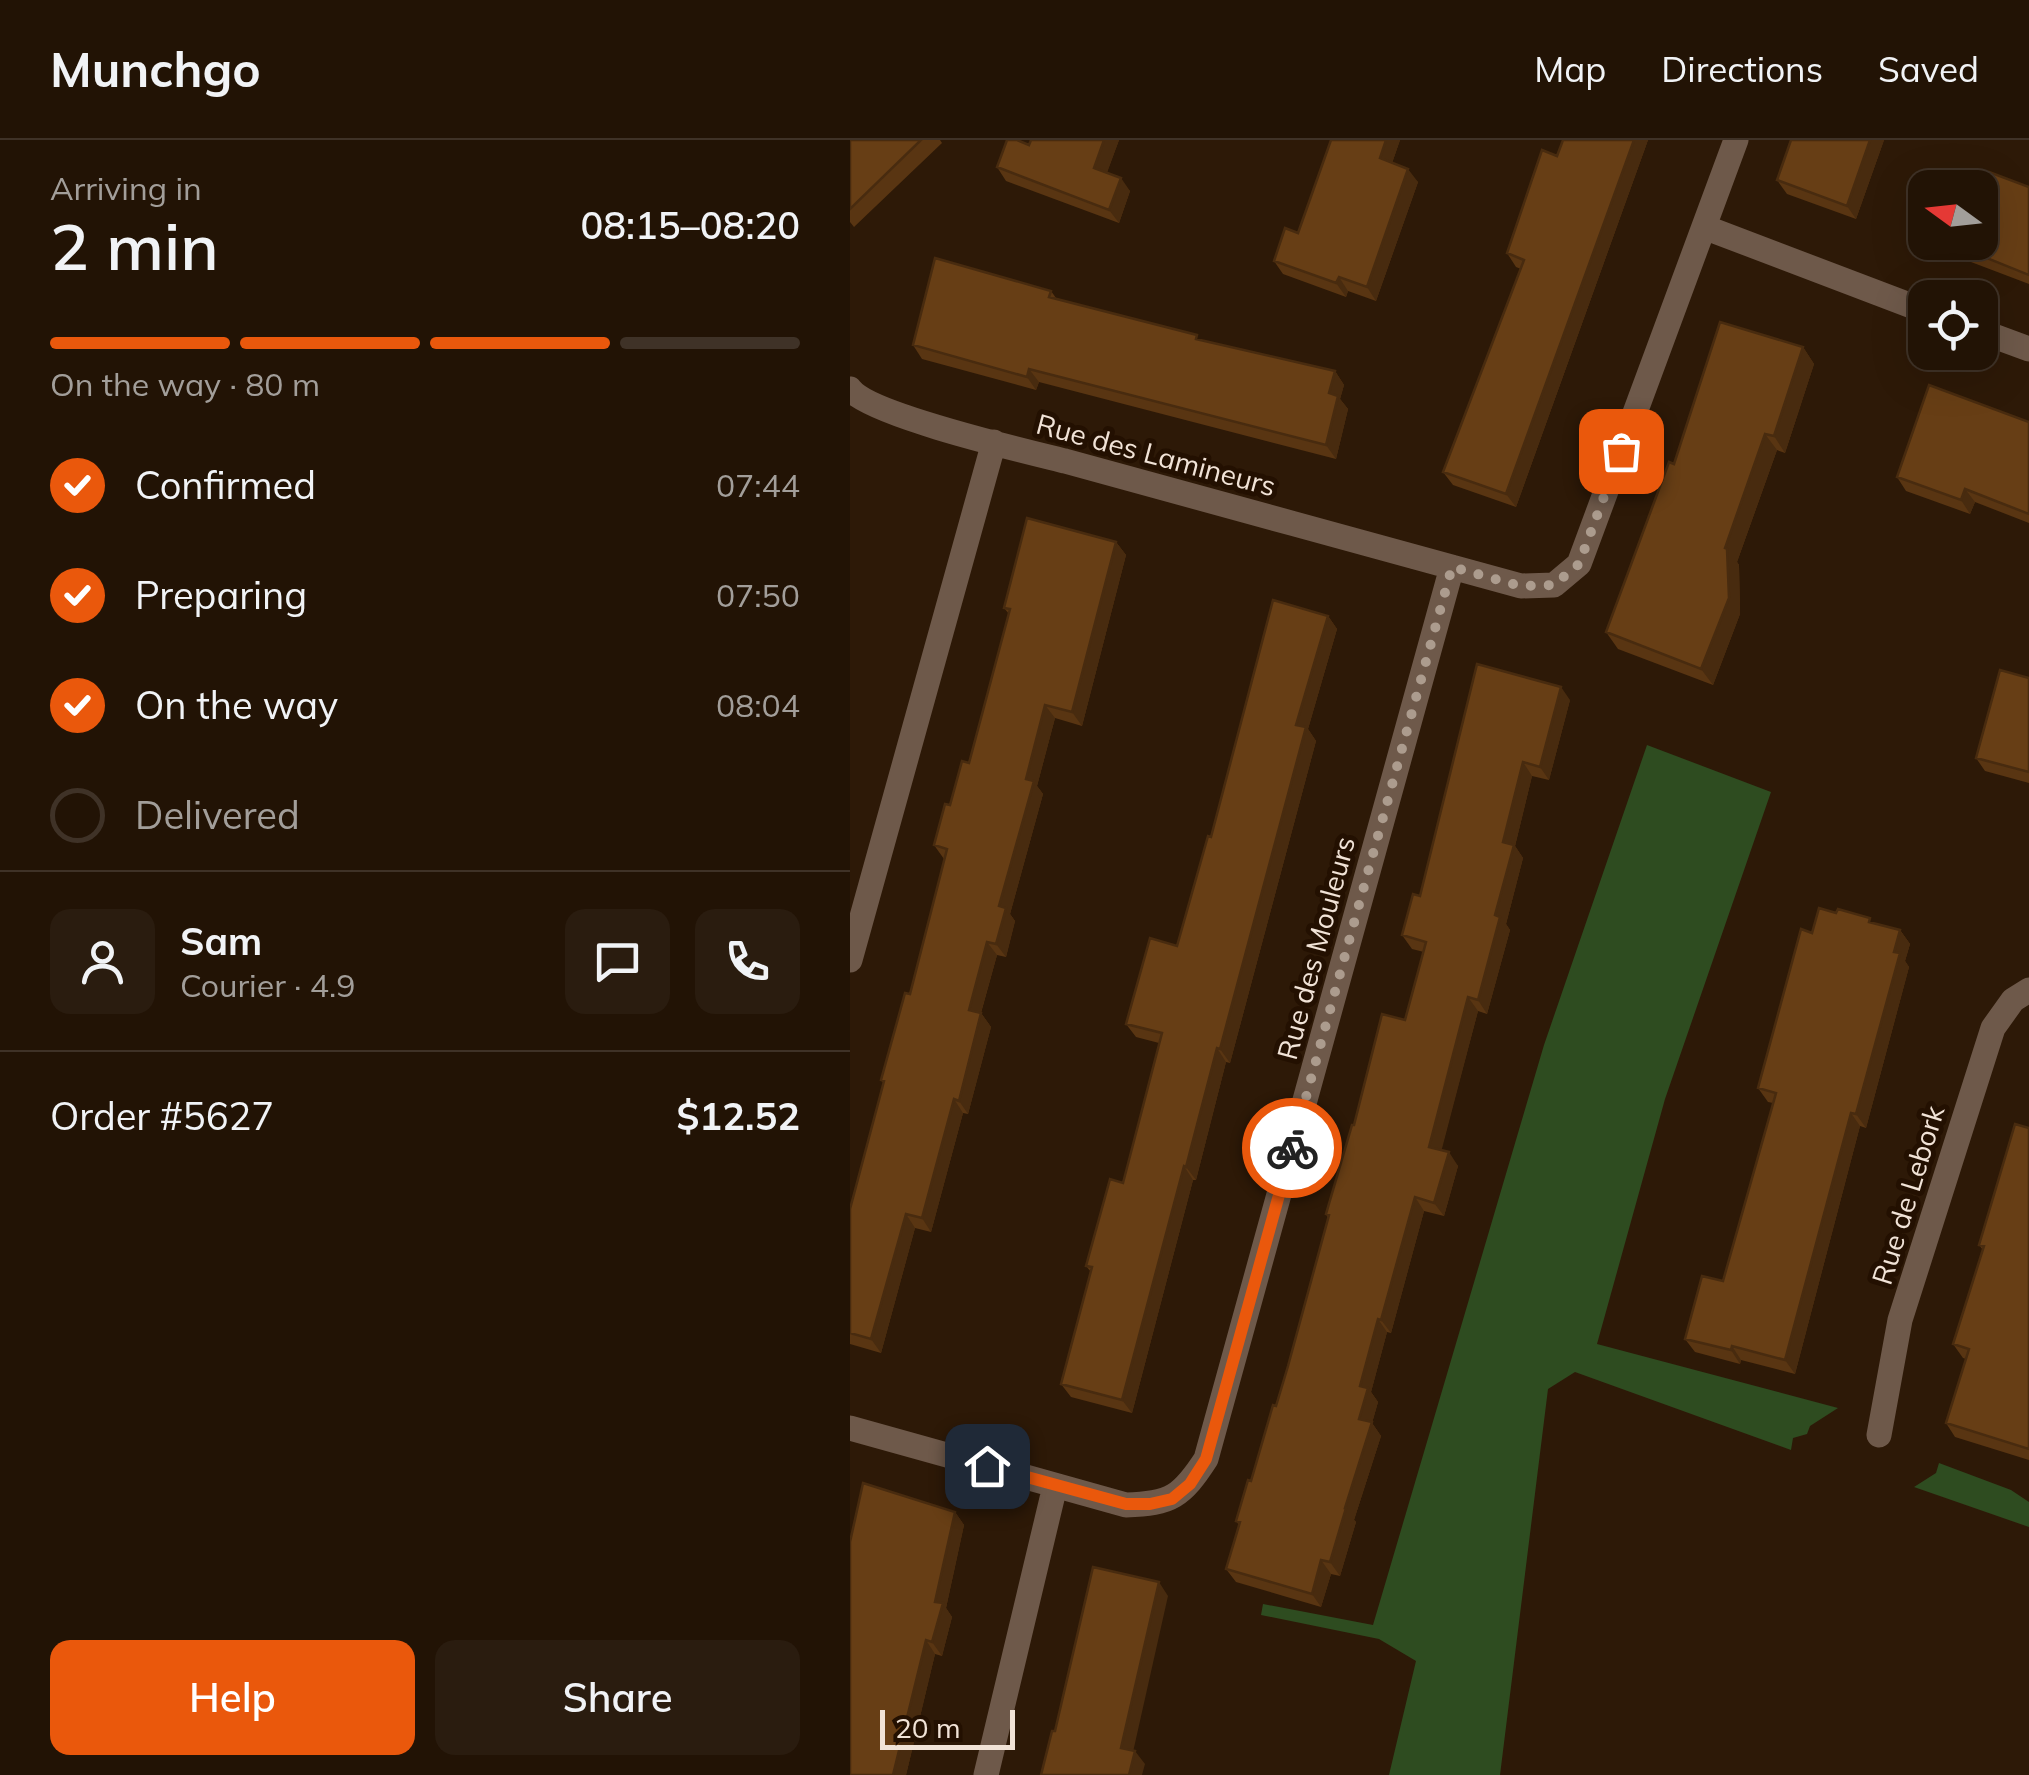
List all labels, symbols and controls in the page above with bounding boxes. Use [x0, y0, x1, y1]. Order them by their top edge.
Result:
text: Munchgo [50, 39, 261, 99]
text: Map [1534, 47, 1606, 91]
text: Directions [1661, 47, 1823, 91]
text: Saved [1878, 47, 1979, 91]
text: Arriving in [50, 168, 202, 208]
north arrow [1908, 170, 1998, 260]
map controls [1908, 170, 1998, 370]
text: 08:15–08:20 [580, 201, 800, 249]
text: 2 min [50, 205, 219, 286]
button: locate [1908, 280, 1998, 370]
text: On the way · 80 m [50, 364, 320, 404]
street label: Rue des Lamineurs [1033, 406, 1280, 503]
pin [1579, 409, 1664, 494]
icon: bag [1594, 424, 1649, 479]
icon: check [50, 458, 105, 513]
text: Confirmed [135, 461, 316, 509]
text: 07:44 [716, 465, 800, 505]
icon: check [50, 568, 105, 623]
text: Preparing [135, 571, 307, 619]
text: 07:50 [716, 575, 800, 615]
icon: check [50, 678, 105, 733]
text: On the way [135, 681, 338, 729]
text: 08:04 [716, 685, 800, 725]
text: Delivered [135, 791, 300, 839]
street label: Rue des Mouleurs [1269, 833, 1362, 1063]
button: person [50, 909, 155, 1014]
button: chat [565, 909, 670, 1014]
button: phone [695, 909, 800, 1014]
text: Sam [180, 917, 262, 965]
text: Courier · 4.9 [180, 965, 356, 1005]
text: Order #5627 [50, 1092, 274, 1140]
text: $12.52 [677, 1092, 800, 1140]
courier [1242, 1098, 1342, 1198]
street label: Rue de Lebork [1864, 1101, 1951, 1288]
icon: bike [1265, 1121, 1320, 1176]
pin [945, 1424, 1030, 1509]
icon: home [960, 1439, 1015, 1494]
button: Help [50, 1640, 415, 1755]
button: Share [435, 1640, 800, 1755]
scale bar [880, 1705, 1015, 1750]
text: 20 m [895, 1710, 961, 1745]

